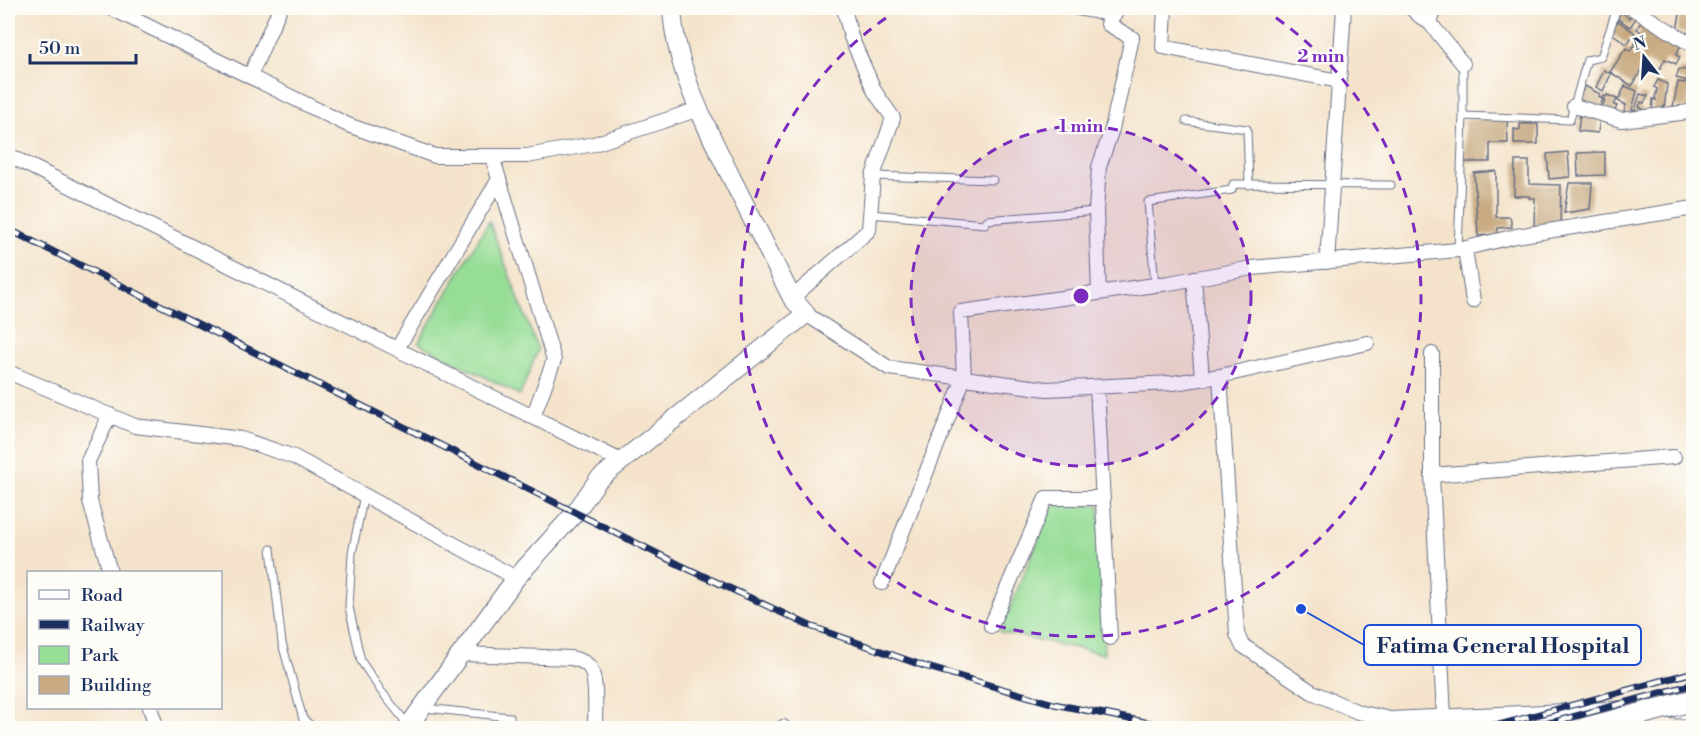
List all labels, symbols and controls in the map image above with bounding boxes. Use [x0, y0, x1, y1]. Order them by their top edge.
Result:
scale bar [30, 27, 136, 65]
north arrow [1614, 27, 1674, 87]
text: N [1631, 32, 1649, 55]
text: 50 m [39, 37, 81, 60]
text: 2 min [1297, 45, 1345, 68]
text: 1 min [1059, 115, 1103, 138]
centre of rings [1071, 286, 1091, 306]
legend [27, 571, 222, 709]
text: Road [81, 584, 124, 607]
text: Railway [81, 614, 145, 637]
callout: Fatima General Hospital [1364, 625, 1641, 665]
text: Fatima General Hospital [1377, 633, 1629, 660]
text: Park [81, 644, 120, 667]
text: Building [80, 674, 152, 697]

